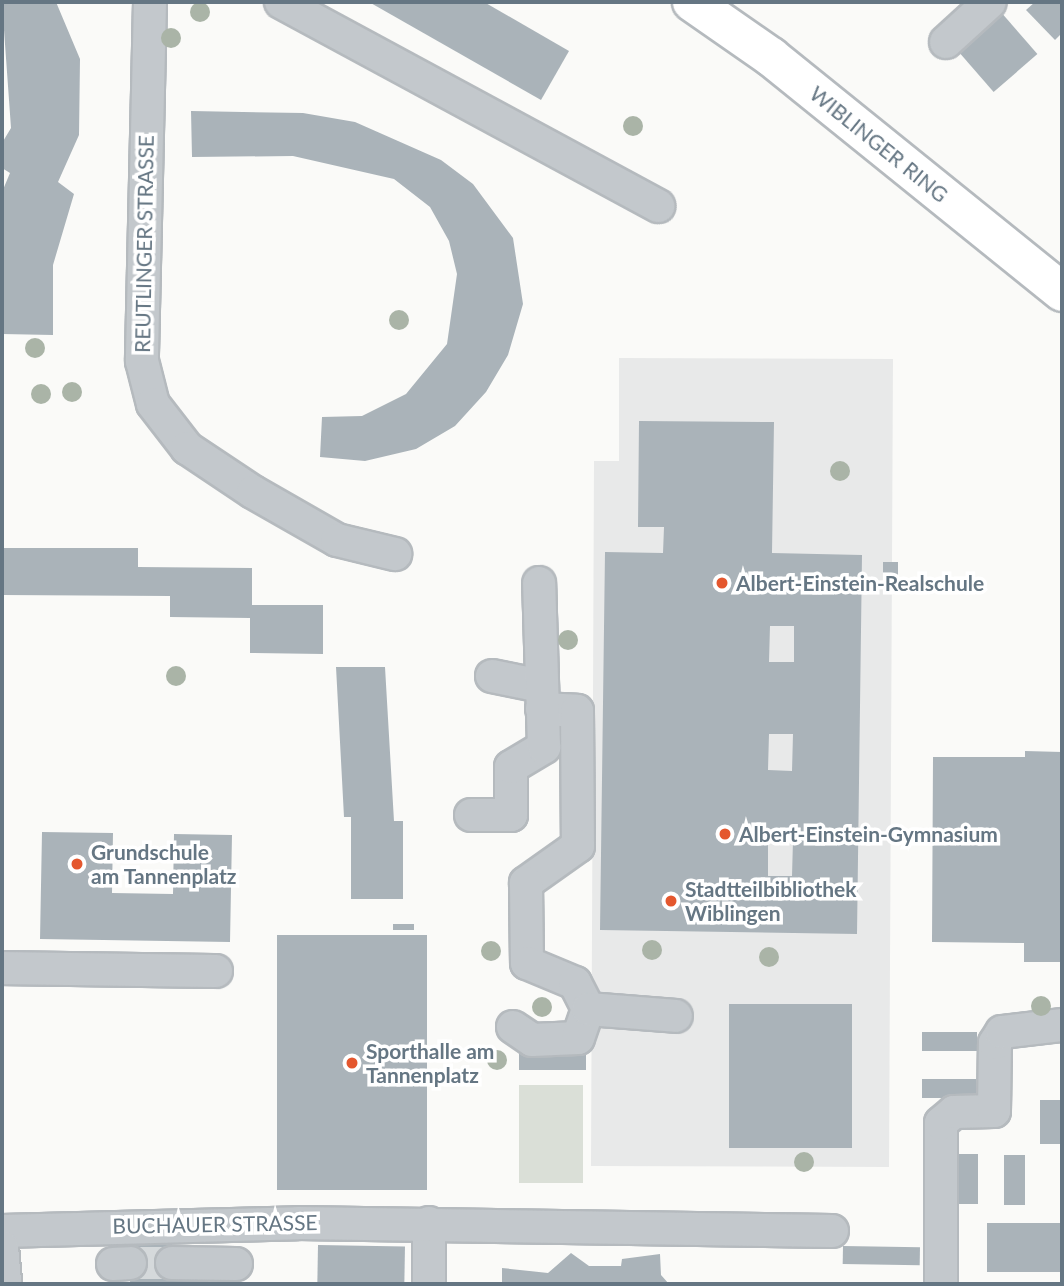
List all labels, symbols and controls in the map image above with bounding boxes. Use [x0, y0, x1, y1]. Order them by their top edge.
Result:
street label: WIBLINGER RING [805, 81, 953, 207]
street label: REUTLINGER STRASSE [130, 135, 158, 353]
place label: Albert-Einstein-Realschule [736, 570, 984, 596]
marker: Albert-Einstein-Realschule [714, 575, 730, 591]
place label: Albert-Einstein-Gymnasium [739, 821, 998, 847]
marker: Albert-Einstein-Gymnasium [717, 826, 733, 842]
place label: Grundschule am Tannenplatz [91, 839, 237, 889]
marker: Grundschule am Tannenplatz [69, 856, 85, 872]
place label: Stadtteilbibliothek Wiblingen [685, 876, 857, 926]
marker: Stadtteilbibliothek Wiblingen [663, 893, 679, 909]
place label: Sporthalle am Tannenplatz [366, 1038, 494, 1088]
marker: Sporthalle am Tannenplatz [344, 1055, 360, 1071]
street label: BUCHAUER STRASSE [112, 1210, 318, 1238]

